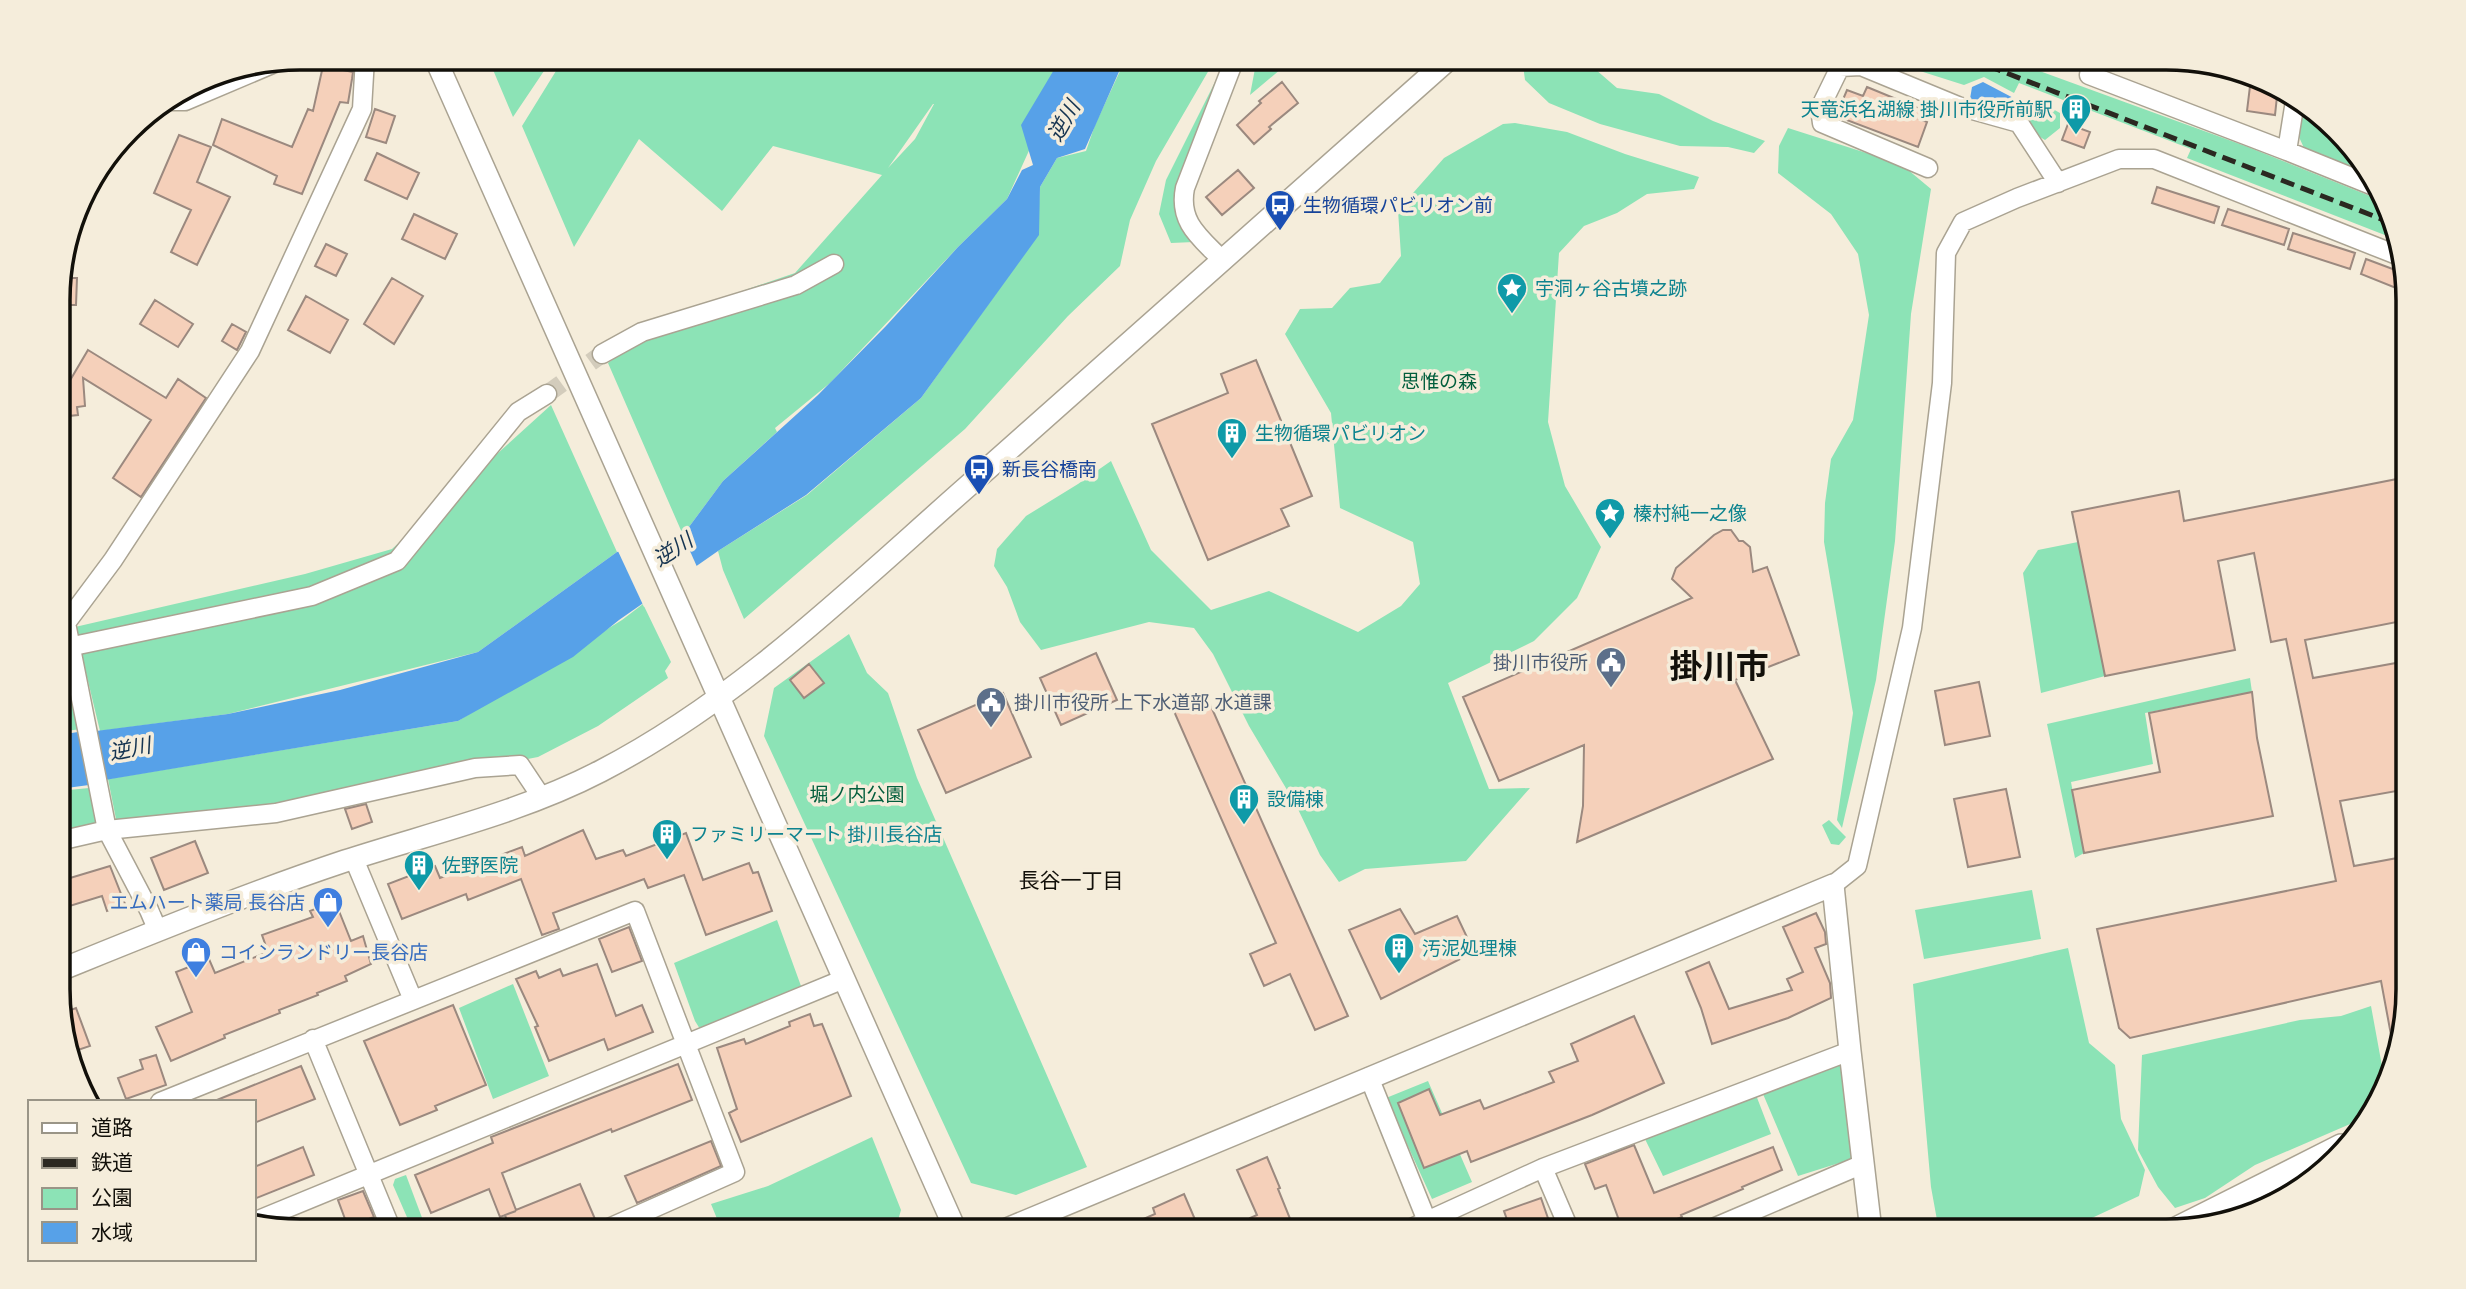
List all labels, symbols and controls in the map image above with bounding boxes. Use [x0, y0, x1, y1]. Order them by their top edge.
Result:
building icon: 天竜浜名湖線 掛川市役所前駅 [2059, 92, 2093, 136]
water label: 逆川 [1043, 95, 1085, 145]
place label: 天竜浜名湖線 掛川市役所前駅 [1801, 99, 2053, 120]
bus stop icon: 生物循環パビリオン前 [1263, 188, 1297, 232]
place label: 生物循環パビリオン前 [1303, 195, 1493, 216]
place icon: 宇洞ヶ谷古墳之跡 [1495, 271, 1529, 315]
place label: 宇洞ヶ谷古墳之跡 [1535, 278, 1687, 299]
park label: 思惟の森 [1401, 371, 1477, 392]
building icon: 生物循環パビリオン [1215, 416, 1249, 460]
place label: 生物循環パビリオン [1255, 423, 1426, 444]
bus stop icon: 新長谷橋南 [962, 452, 996, 496]
place label: 新長谷橋南 [1002, 459, 1097, 480]
place icon: 榛村純一之像 [1593, 496, 1627, 540]
place label: 榛村純一之像 [1633, 503, 1747, 524]
water label: 逆川 [649, 527, 698, 571]
public building icon: 掛川市役所 [1594, 645, 1628, 689]
district label: 掛川市 [1670, 648, 1769, 685]
place label: 掛川市役所 [1493, 652, 1588, 673]
public building icon: 掛川市役所 上下水道部 水道課 [974, 685, 1008, 729]
place label: 掛川市役所 上下水道部 水道課 [1014, 692, 1272, 713]
water label: 逆川 [107, 733, 155, 764]
building icon: 設備棟 [1227, 782, 1261, 826]
park label: 堀ノ内公園 [809, 784, 905, 805]
place label: 設備棟 [1267, 789, 1324, 810]
building icon: ファミリーマート 掛川長谷店 [650, 817, 684, 861]
place label: ファミリーマート 掛川長谷店 [690, 824, 942, 845]
building icon: 佐野医院 [402, 848, 436, 892]
place label: 佐野医院 [442, 855, 518, 876]
district label: 長谷一丁目 [1019, 869, 1124, 892]
shop icon: エムハート薬局 長谷店 [311, 885, 345, 929]
place label: エムハート薬局 長谷店 [110, 892, 305, 913]
building icon: 汚泥処理棟 [1382, 931, 1416, 975]
shop icon: コインランドリー長谷店 [179, 935, 213, 979]
place label: 汚泥処理棟 [1422, 938, 1517, 959]
place label: コインランドリー長谷店 [219, 942, 428, 963]
legend [28, 1100, 256, 1261]
text: 道路 [91, 1116, 133, 1139]
text: 鉄道 [91, 1151, 133, 1174]
text: 公園 [91, 1186, 133, 1209]
text: 水域 [91, 1221, 133, 1244]

